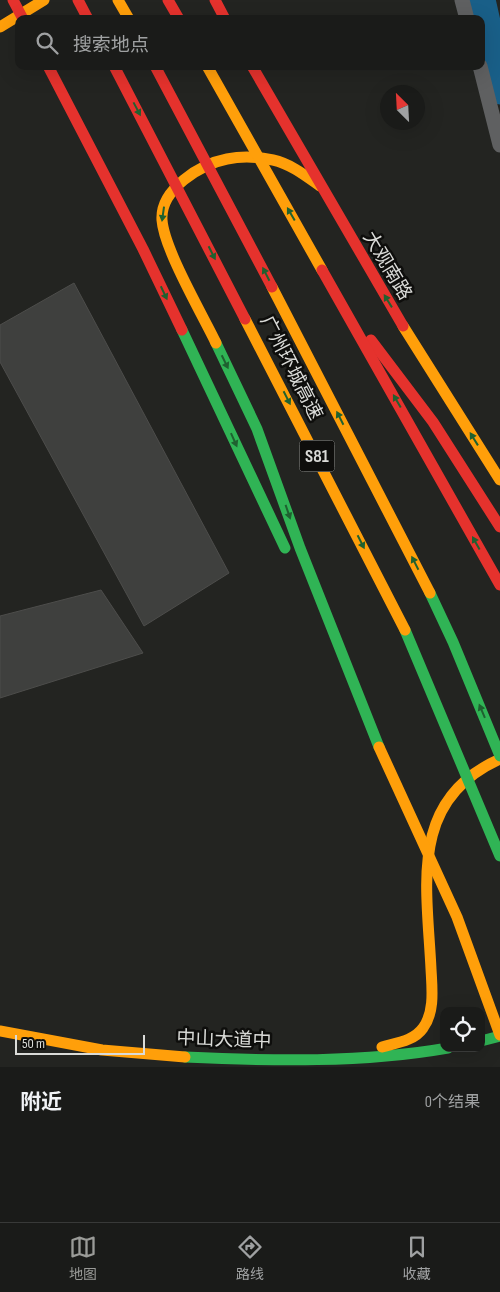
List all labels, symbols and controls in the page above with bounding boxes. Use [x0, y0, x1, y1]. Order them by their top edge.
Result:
search box [15, 15, 485, 70]
icon: search [33, 29, 61, 57]
text: 搜索地点 [73, 34, 149, 57]
north arrow [380, 85, 425, 130]
one-way arrow [133, 102, 141, 116]
one-way arrow [159, 206, 167, 222]
one-way arrow [286, 207, 295, 220]
street label: 大观南路 [358, 227, 416, 305]
one-way arrow [208, 246, 216, 260]
one-way arrow [262, 267, 270, 281]
one-way arrow [160, 286, 168, 300]
one-way arrow [383, 294, 392, 308]
street label: 广州环城高速 [255, 312, 327, 424]
one-way arrow [221, 355, 229, 369]
one-way arrow [283, 390, 291, 405]
one-way arrow [393, 393, 401, 408]
one-way arrow [336, 411, 344, 426]
one-way arrow [469, 432, 479, 445]
one-way arrow [231, 433, 239, 447]
road number: S81 [300, 441, 334, 472]
one-way arrow [284, 505, 292, 520]
one-way arrow [357, 535, 365, 549]
one-way arrow [472, 536, 481, 549]
one-way arrow [411, 556, 419, 570]
one-way arrow [477, 704, 485, 718]
map controls [440, 1007, 485, 1052]
button: locate [440, 1007, 485, 1052]
street label: 中山大道中 [176, 1027, 272, 1053]
scale bar [15, 1032, 145, 1055]
text: 50 m [22, 1035, 45, 1052]
text: 附近 [20, 1090, 62, 1115]
text: 0个结果 [425, 1093, 480, 1112]
tab: 地图 [69, 1233, 97, 1283]
tab: 路线 [236, 1233, 264, 1283]
tab: 收藏 [403, 1233, 431, 1283]

